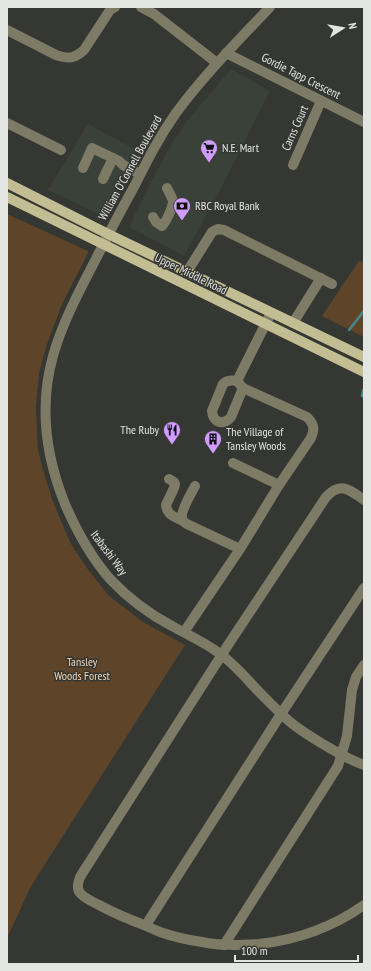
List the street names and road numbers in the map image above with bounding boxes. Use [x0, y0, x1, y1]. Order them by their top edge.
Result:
street label: Gordie Tapp Crescent [259, 49, 344, 102]
street label: Carns Court [278, 102, 311, 153]
street label: William O'Connell Boulevard [95, 113, 165, 223]
street label: Upper Middle Road [152, 250, 230, 298]
street label: Itabashi Way [88, 527, 131, 578]

